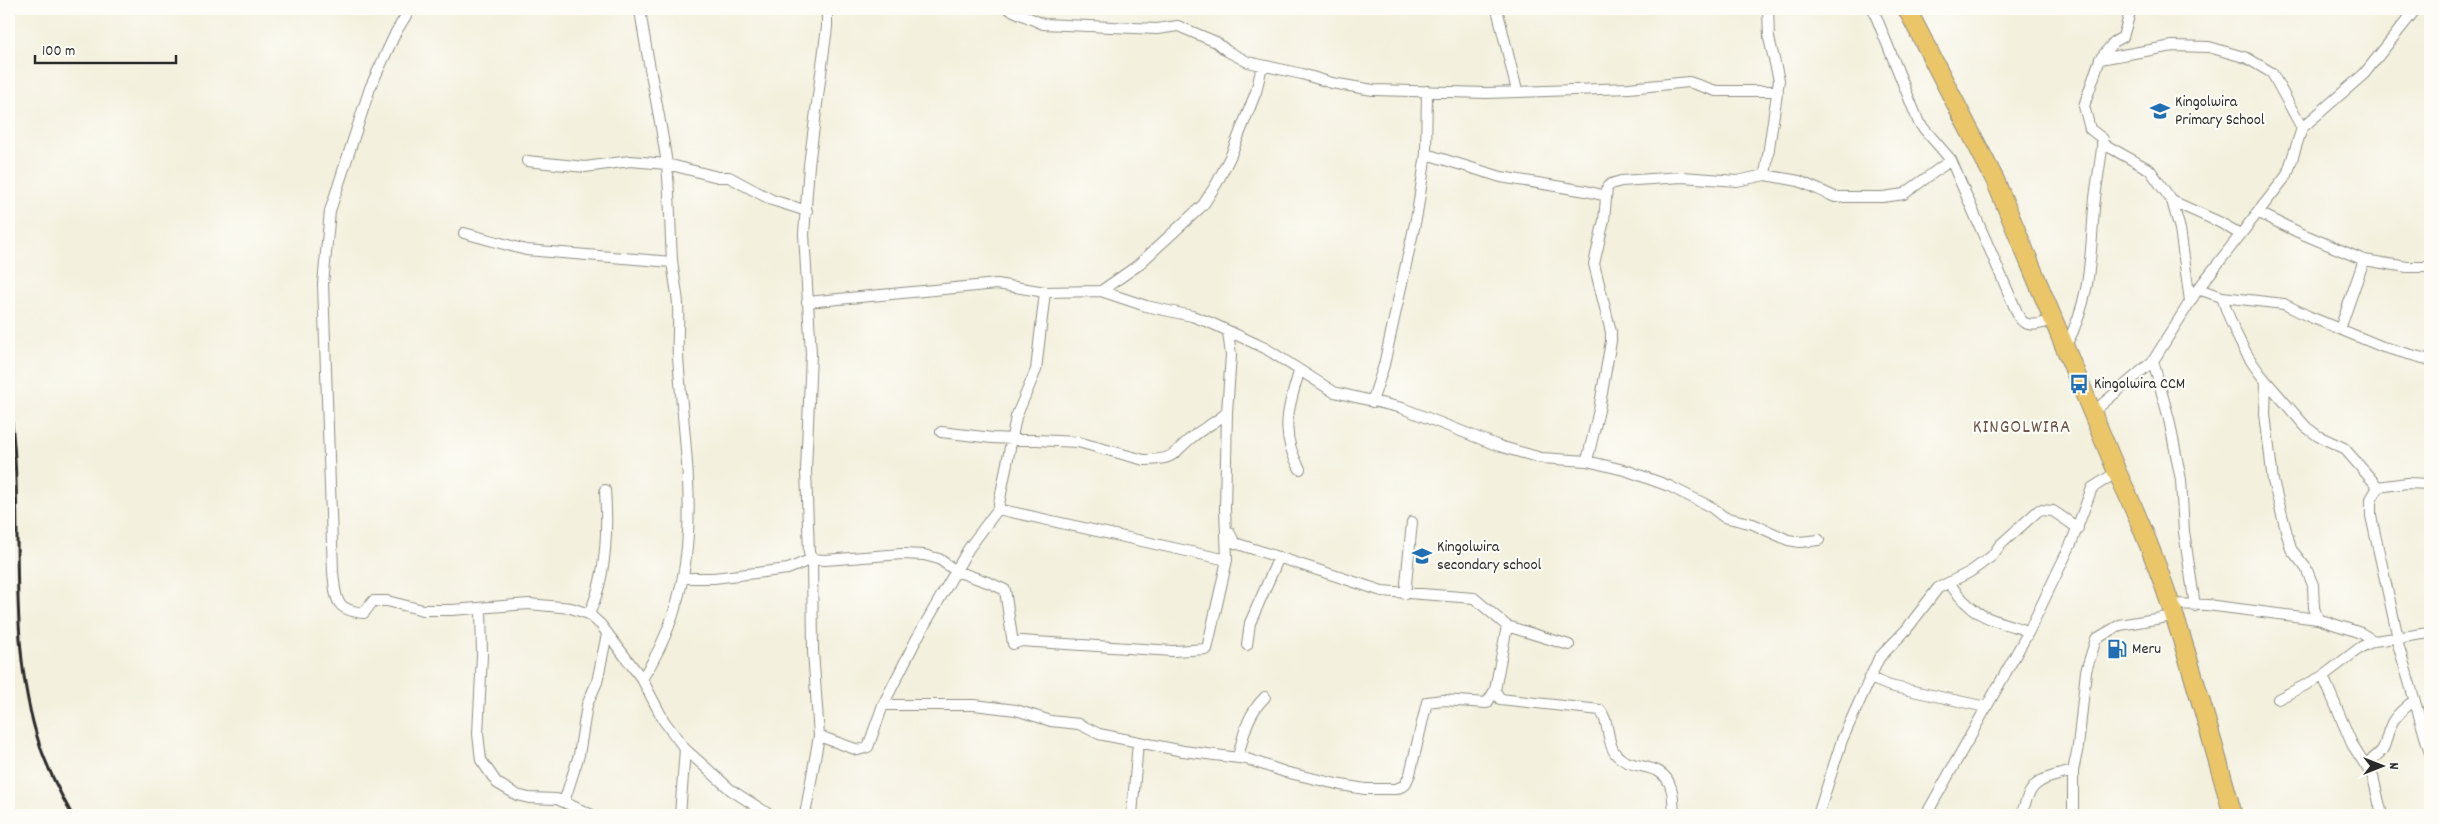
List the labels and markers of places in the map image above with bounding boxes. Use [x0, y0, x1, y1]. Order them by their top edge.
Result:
place label: Kingolwira Primary School [2175, 91, 2265, 132]
school or university icon: Kingolwira Primary School [2149, 100, 2171, 122]
bus stop icon: Kingolwira CCM [2068, 373, 2090, 395]
place label: Kingolwira CCM [2094, 373, 2185, 396]
place label: Kingolwira secondary school [1437, 536, 1542, 577]
school or university icon: Kingolwira secondary school [1411, 545, 1433, 567]
fuel station icon: Meru [2106, 638, 2128, 660]
place label: Meru [2132, 638, 2161, 661]

